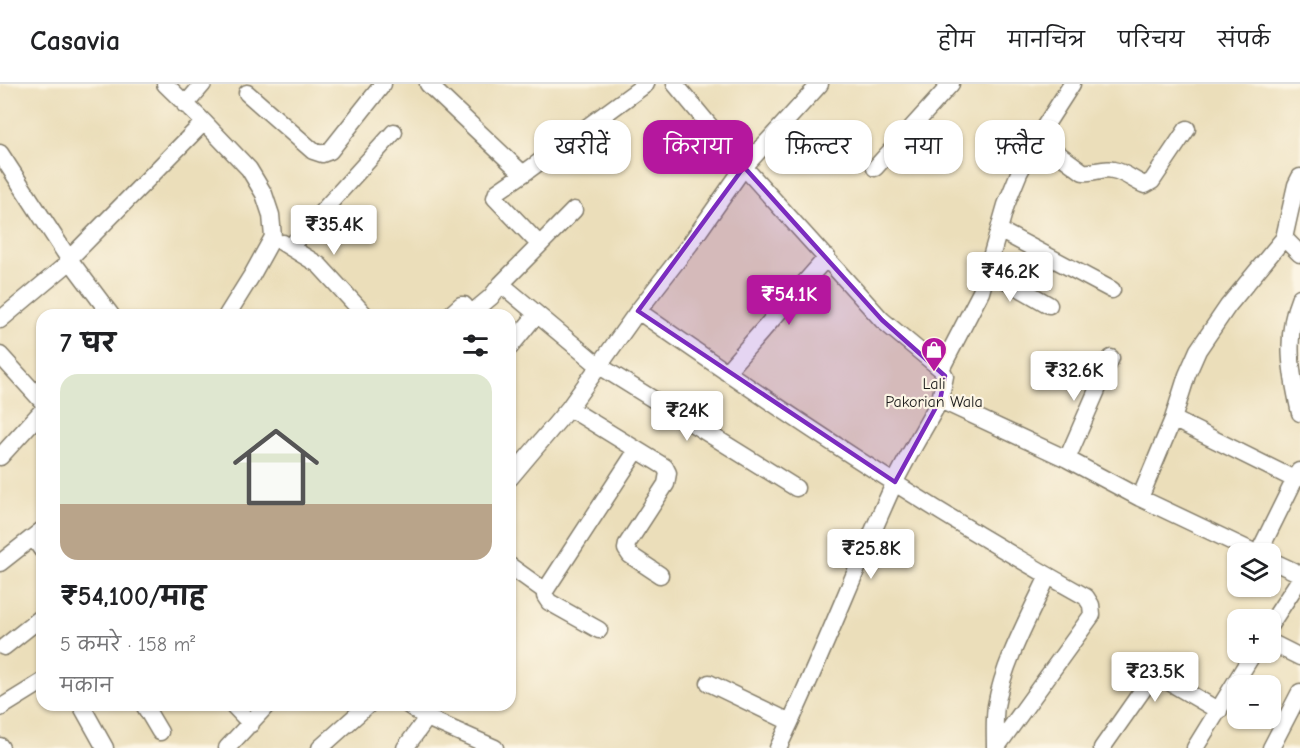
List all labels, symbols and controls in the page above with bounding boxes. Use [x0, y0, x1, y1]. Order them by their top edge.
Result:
text: Casavia [30, 25, 120, 57]
text: होम [938, 28, 975, 52]
text: मानचित्र [1008, 28, 1085, 52]
text: परिचय [1118, 28, 1184, 52]
text: संपर्क [1217, 28, 1270, 52]
chip: खरीदें [534, 120, 631, 174]
chip: किराया [643, 120, 753, 174]
chip: फ़िल्टर [765, 120, 872, 174]
chip: नया [884, 120, 963, 174]
chip: फ़्लैट [975, 120, 1065, 174]
pin: ₹35.4K [285, 205, 383, 256]
text: ₹35.4K [305, 213, 363, 236]
pin: ₹46.2K [961, 252, 1059, 303]
text: ₹46.2K [981, 260, 1039, 283]
pin: ₹54.1K [740, 275, 838, 326]
text: ₹54.1K [761, 283, 817, 306]
text: 7 घर [60, 329, 116, 359]
icon: filters [459, 329, 492, 362]
shop icon: Lali Pakorian Wala [919, 335, 949, 373]
pin: ₹32.6K [1025, 351, 1123, 402]
text: ₹32.6K [1045, 359, 1103, 382]
place label: Lali Pakorian Wala [885, 375, 983, 411]
pin: ₹24K [651, 391, 723, 442]
text: ₹24K [665, 399, 709, 422]
icon: home [222, 413, 330, 521]
pin: ₹25.8K [822, 529, 920, 580]
text: ₹25.8K [841, 537, 901, 560]
map controls [1227, 543, 1281, 729]
button: layers [1227, 543, 1281, 597]
text: ₹54,100/माह [60, 582, 206, 612]
button: + [1227, 609, 1281, 663]
text: 5 कमरे · 158 m² [60, 633, 195, 656]
pin: ₹23.5K [1106, 652, 1204, 703]
text: ₹23.5K [1125, 660, 1185, 683]
text: मकान [60, 674, 113, 697]
button: − [1227, 675, 1281, 729]

